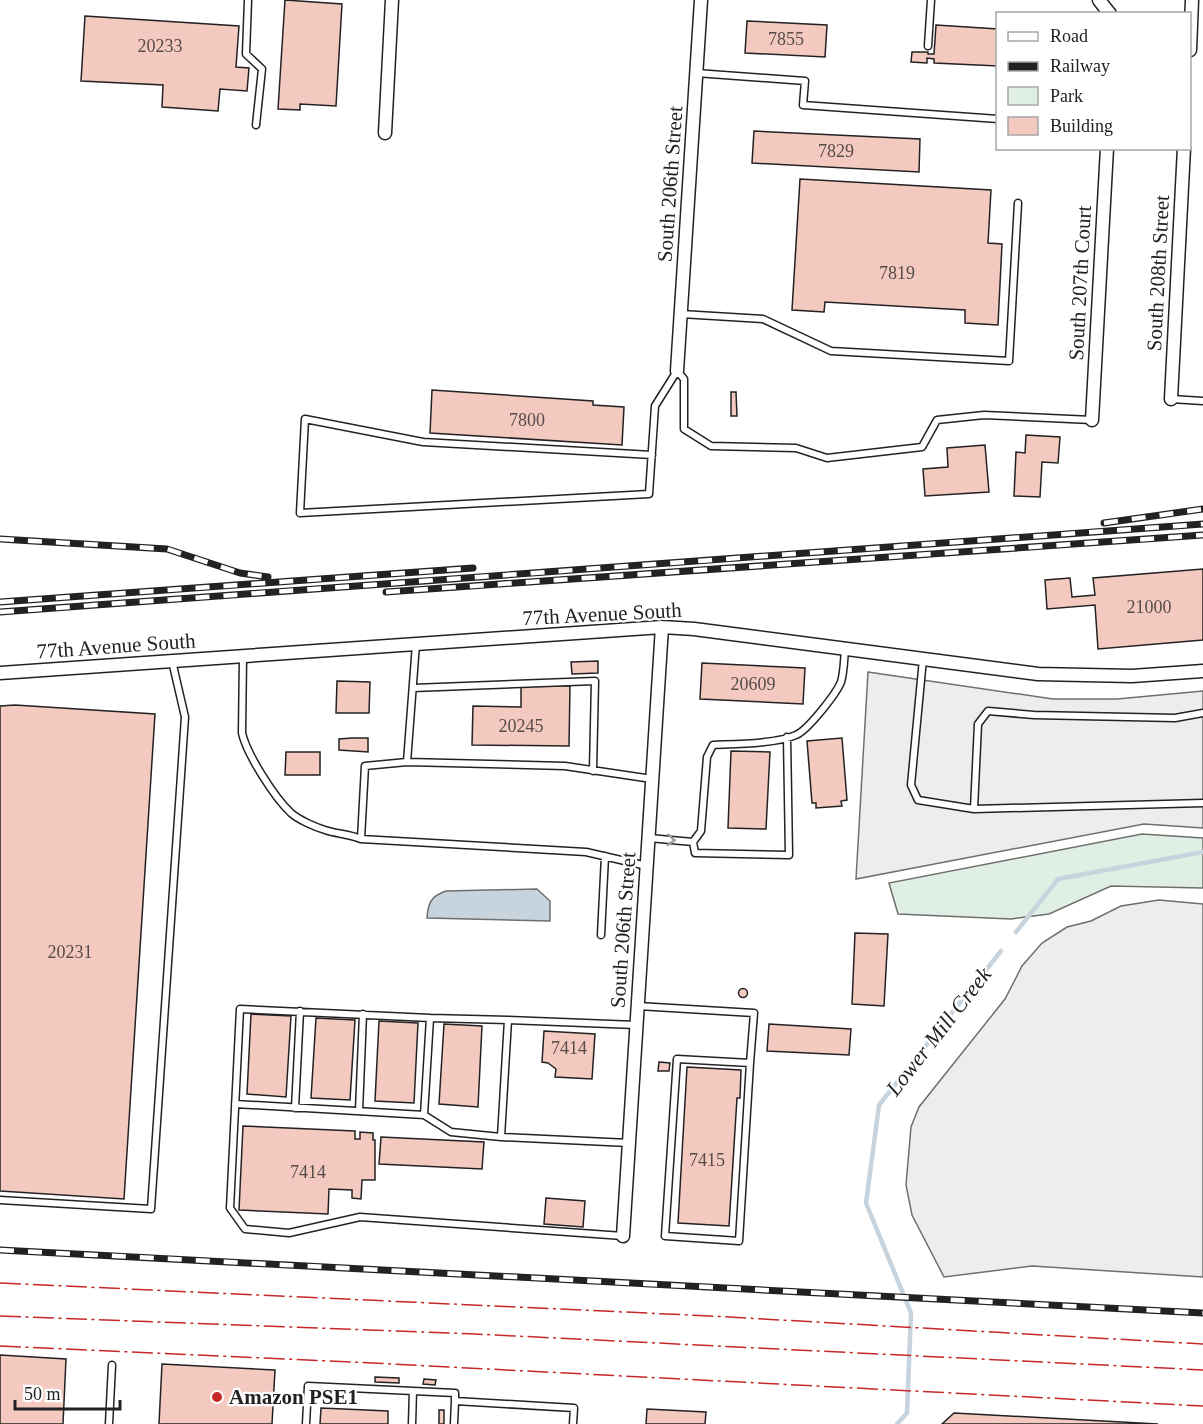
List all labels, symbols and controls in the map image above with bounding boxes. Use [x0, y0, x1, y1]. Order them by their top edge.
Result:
legend [996, 12, 1191, 150]
text: Road [1050, 26, 1088, 46]
house number: 7855 [768, 29, 804, 49]
house number: 20233 [138, 36, 183, 56]
text: Railway [1050, 56, 1110, 76]
text: Park [1050, 86, 1083, 106]
street label: South 206th Street [653, 105, 687, 263]
text: Building [1050, 116, 1113, 136]
house number: 7829 [818, 141, 854, 161]
street label: South 208th Street [1142, 194, 1174, 352]
street label: South 207th Court [1064, 205, 1096, 361]
house number: 7819 [879, 263, 915, 283]
house number: 7800 [509, 410, 545, 430]
house number: 21000 [1127, 597, 1172, 617]
street label: 77th Avenue South [522, 598, 683, 630]
street label: 77th Avenue South [36, 628, 197, 664]
house number: 20609 [731, 674, 776, 694]
house number: 20245 [499, 716, 544, 736]
one-way arrow [667, 833, 676, 846]
street label: South 206th Street [606, 851, 640, 1009]
house number: 20231 [48, 942, 93, 962]
water label: Lower Mill Creek [880, 961, 997, 1101]
house number: 7414 [551, 1038, 587, 1058]
house number: 7415 [689, 1150, 725, 1170]
house number: 7414 [290, 1162, 326, 1182]
scale bar [15, 1373, 120, 1411]
text: 50 m [24, 1384, 61, 1404]
place label: Amazon PSE1 [229, 1385, 358, 1409]
marker: Amazon PSE1 [210, 1390, 224, 1404]

